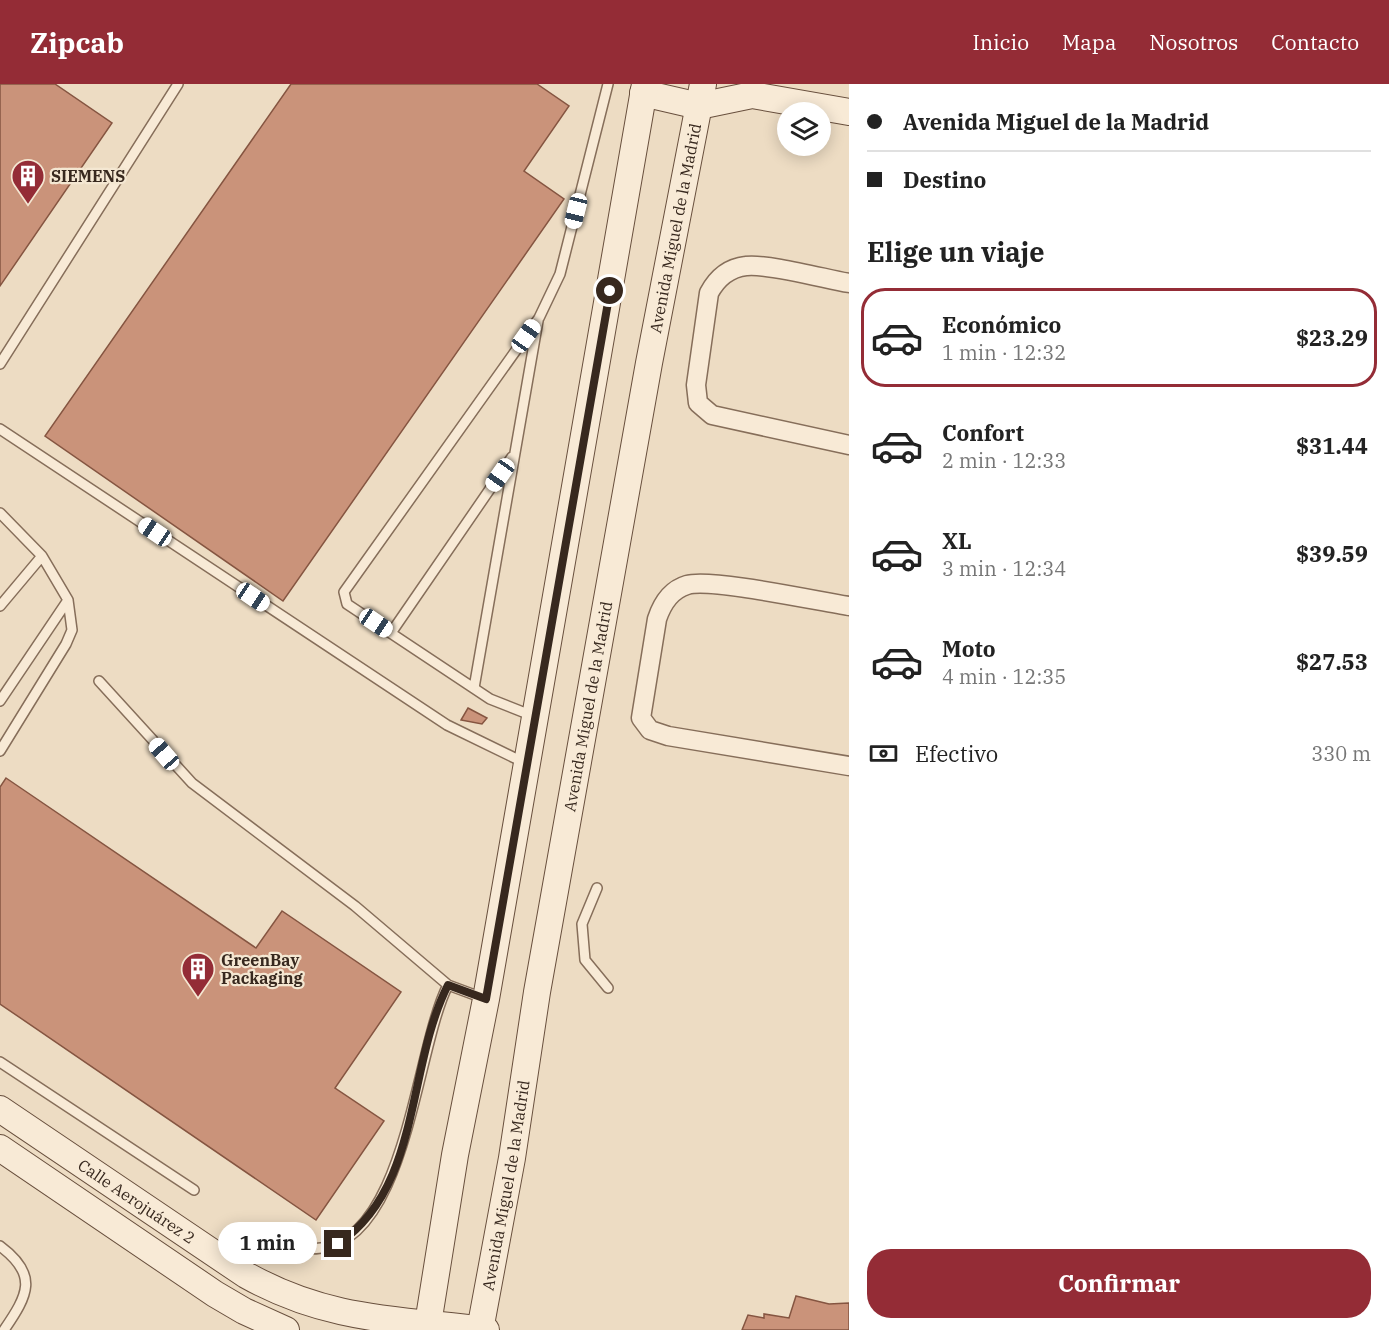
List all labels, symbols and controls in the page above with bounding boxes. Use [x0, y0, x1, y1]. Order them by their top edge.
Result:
text: Zipcab [30, 24, 124, 61]
text: Inicio [972, 28, 1029, 56]
text: Mapa [1062, 28, 1116, 56]
text: Nosotros [1149, 28, 1238, 56]
text: Contacto [1271, 28, 1359, 56]
map controls [777, 102, 831, 156]
button: layers [777, 102, 831, 156]
text: Avenida Miguel de la Madrid [903, 107, 1209, 136]
street label: Avenida Miguel de la Madrid [645, 121, 705, 335]
building icon: SIEMENS [10, 158, 46, 205]
text: Destino [903, 165, 986, 194]
place label: SIEMENS [51, 166, 125, 186]
car [563, 191, 589, 231]
text: Elige un viaje [867, 234, 1045, 269]
route start [596, 277, 623, 304]
text: Económico [942, 310, 1061, 339]
icon: car [870, 311, 924, 365]
car [508, 316, 544, 356]
text: $23.29 [1296, 323, 1368, 352]
text: 1 min · 12:32 [942, 339, 1066, 366]
text: Confort [942, 418, 1024, 447]
icon: car [870, 419, 924, 473]
text: $31.44 [1296, 431, 1368, 460]
text: 2 min · 12:33 [942, 447, 1066, 474]
car [482, 455, 518, 495]
car [135, 514, 175, 550]
text: XL [942, 526, 972, 555]
icon: car [870, 527, 924, 581]
text: $39.59 [1296, 539, 1368, 568]
text: 3 min · 12:34 [942, 555, 1066, 582]
car [233, 579, 273, 615]
street label: Avenida Miguel de la Madrid [559, 599, 616, 813]
car [356, 605, 396, 641]
text: Moto [942, 634, 996, 663]
icon: car [870, 635, 924, 689]
text: $27.53 [1296, 647, 1368, 676]
text: 4 min · 12:35 [942, 663, 1066, 690]
car [145, 735, 183, 773]
icon: cash [867, 737, 900, 770]
text: Efectivo [915, 739, 998, 768]
text: 330 m [1311, 740, 1371, 767]
place label: GreenBay Packaging [221, 950, 304, 988]
building icon: GreenBay Packaging [180, 951, 216, 998]
street label: Avenida Miguel de la Madrid [478, 1078, 534, 1292]
street label: Calle Aerojuárez 2 [74, 1155, 199, 1248]
callout: 1 min [218, 1223, 317, 1265]
text: 1 min [240, 1229, 296, 1256]
route end [324, 1230, 351, 1257]
button: Confirmar [867, 1249, 1371, 1318]

